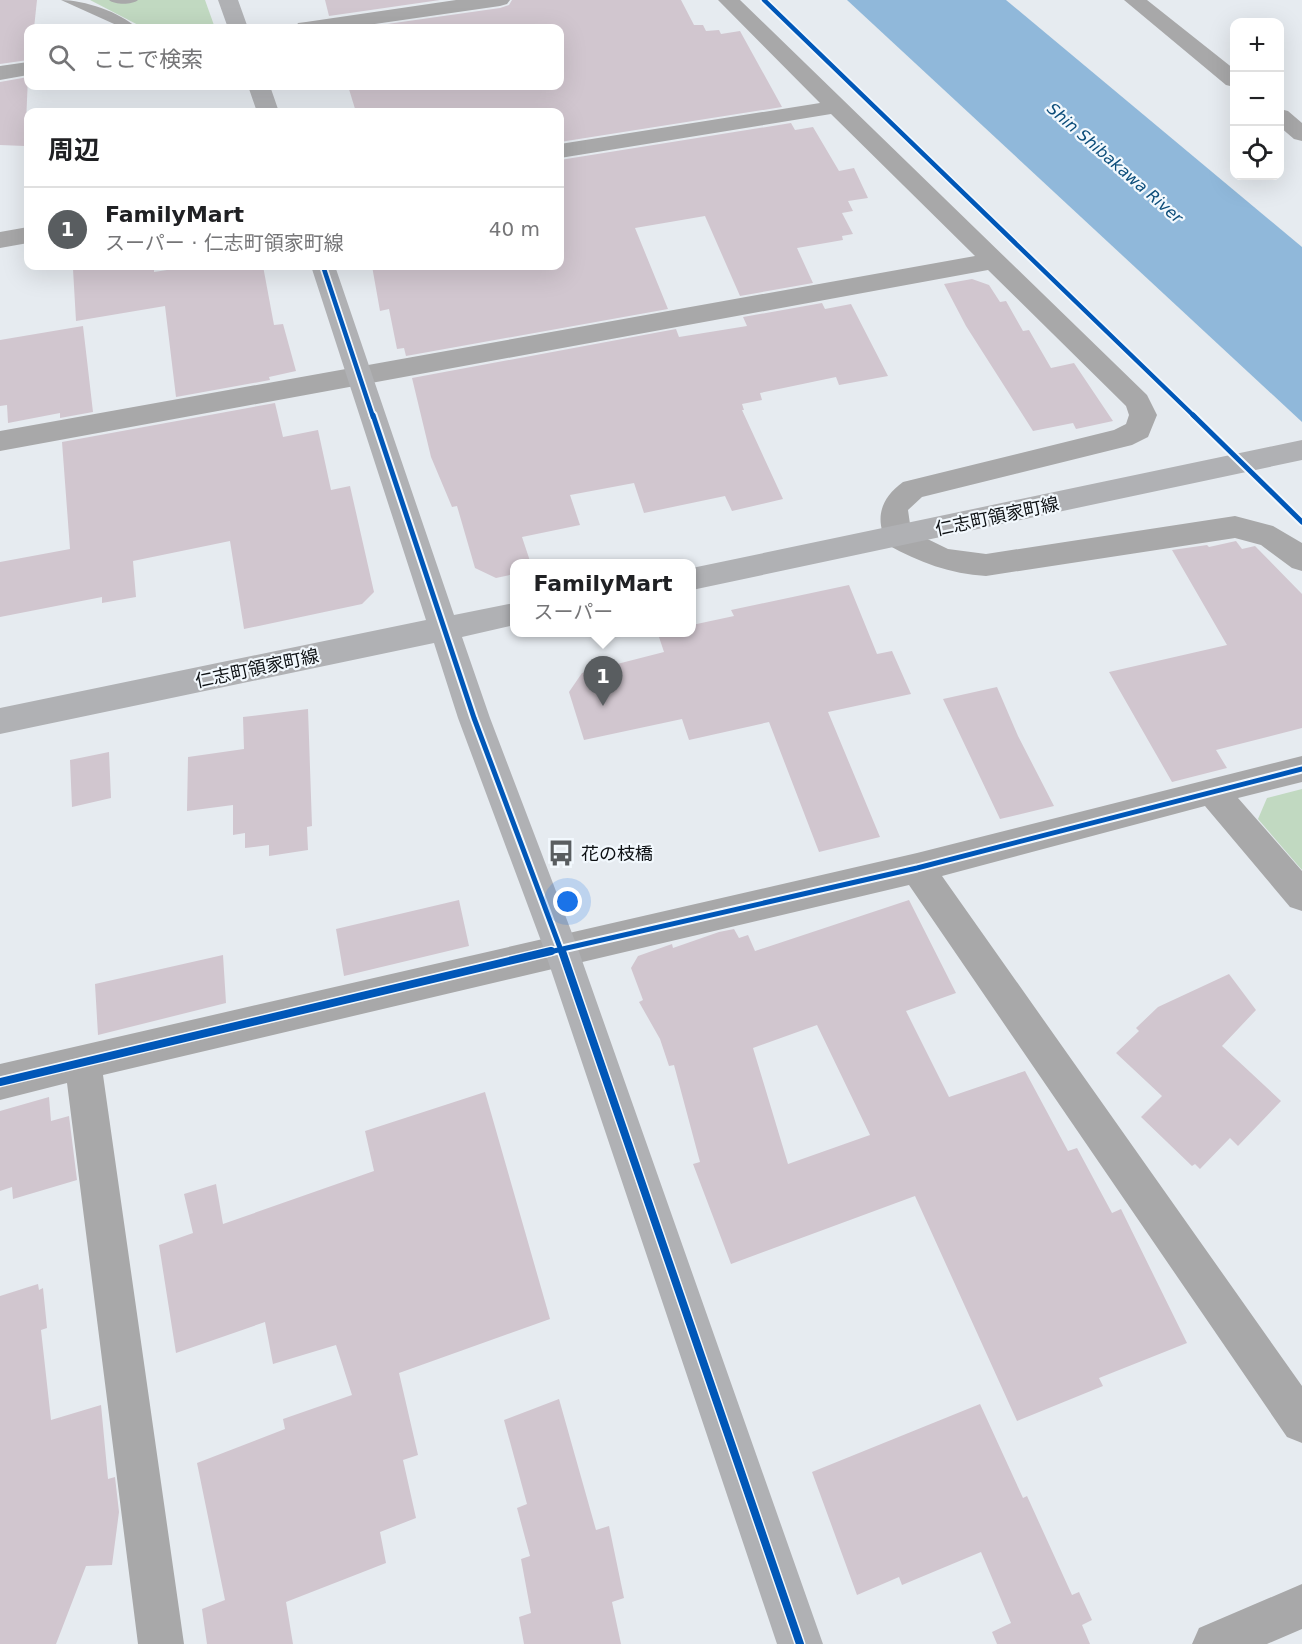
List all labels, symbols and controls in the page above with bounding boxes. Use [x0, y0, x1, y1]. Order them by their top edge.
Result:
map controls [1230, 18, 1284, 180]
button: + [1230, 18, 1284, 72]
search box [24, 24, 564, 90]
icon: search [45, 41, 78, 74]
text: ここで検索 [93, 47, 203, 72]
button: − [1230, 72, 1284, 126]
water label: Shin Shibakawa River [1043, 99, 1188, 228]
button: locate [1230, 126, 1284, 180]
text: 周辺 [48, 135, 100, 165]
text: FamilyMart [105, 202, 244, 227]
text: 1 [61, 217, 74, 241]
text: 40 m [489, 217, 540, 241]
text: スーパー · 仁志町領家町線 [105, 231, 344, 255]
street label: 仁志町領家町線 [933, 493, 1061, 539]
popup [510, 559, 696, 637]
text: FamilyMart [533, 571, 673, 596]
text: スーパー [533, 600, 613, 624]
street label: 仁志町領家町線 [193, 645, 321, 691]
pin: 1 [584, 656, 622, 706]
bus stop icon: 花の枝橋 [546, 838, 576, 868]
place label: 花の枝橋 [581, 843, 653, 864]
your location [553, 887, 582, 916]

